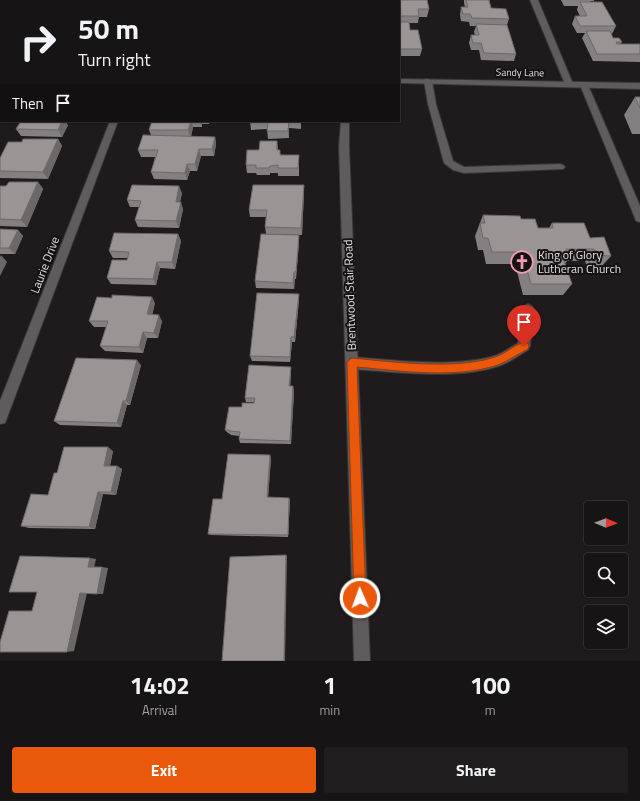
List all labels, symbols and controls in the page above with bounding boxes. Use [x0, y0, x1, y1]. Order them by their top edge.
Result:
text: 50 m [78, 7, 139, 50]
icon: right [12, 16, 64, 68]
text: Turn right [78, 46, 151, 73]
street label: Sandy Lane [496, 65, 544, 80]
text: Then [12, 92, 44, 115]
icon: arrive [52, 92, 74, 114]
street label: Laurie Drive [25, 233, 64, 296]
street label: Brentwood Stair Road [338, 239, 361, 351]
place label: King of Glory Lutheran Church [538, 245, 621, 278]
church icon: King of Glory Lutheran Church [509, 249, 535, 275]
pin [507, 305, 541, 346]
icon: arrive [513, 311, 535, 333]
north arrow [584, 501, 628, 545]
map controls [584, 501, 628, 649]
button: search [584, 553, 628, 597]
position arrow [339, 577, 381, 619]
button: layers [584, 605, 628, 649]
text: 14:02 [130, 667, 190, 703]
text: 1 [323, 667, 337, 703]
text: 100 [470, 667, 510, 703]
text: Arrival [142, 700, 177, 720]
text: min [319, 700, 340, 720]
text: m [485, 700, 496, 720]
button: Exit [12, 747, 316, 793]
button: Share [324, 747, 628, 793]

